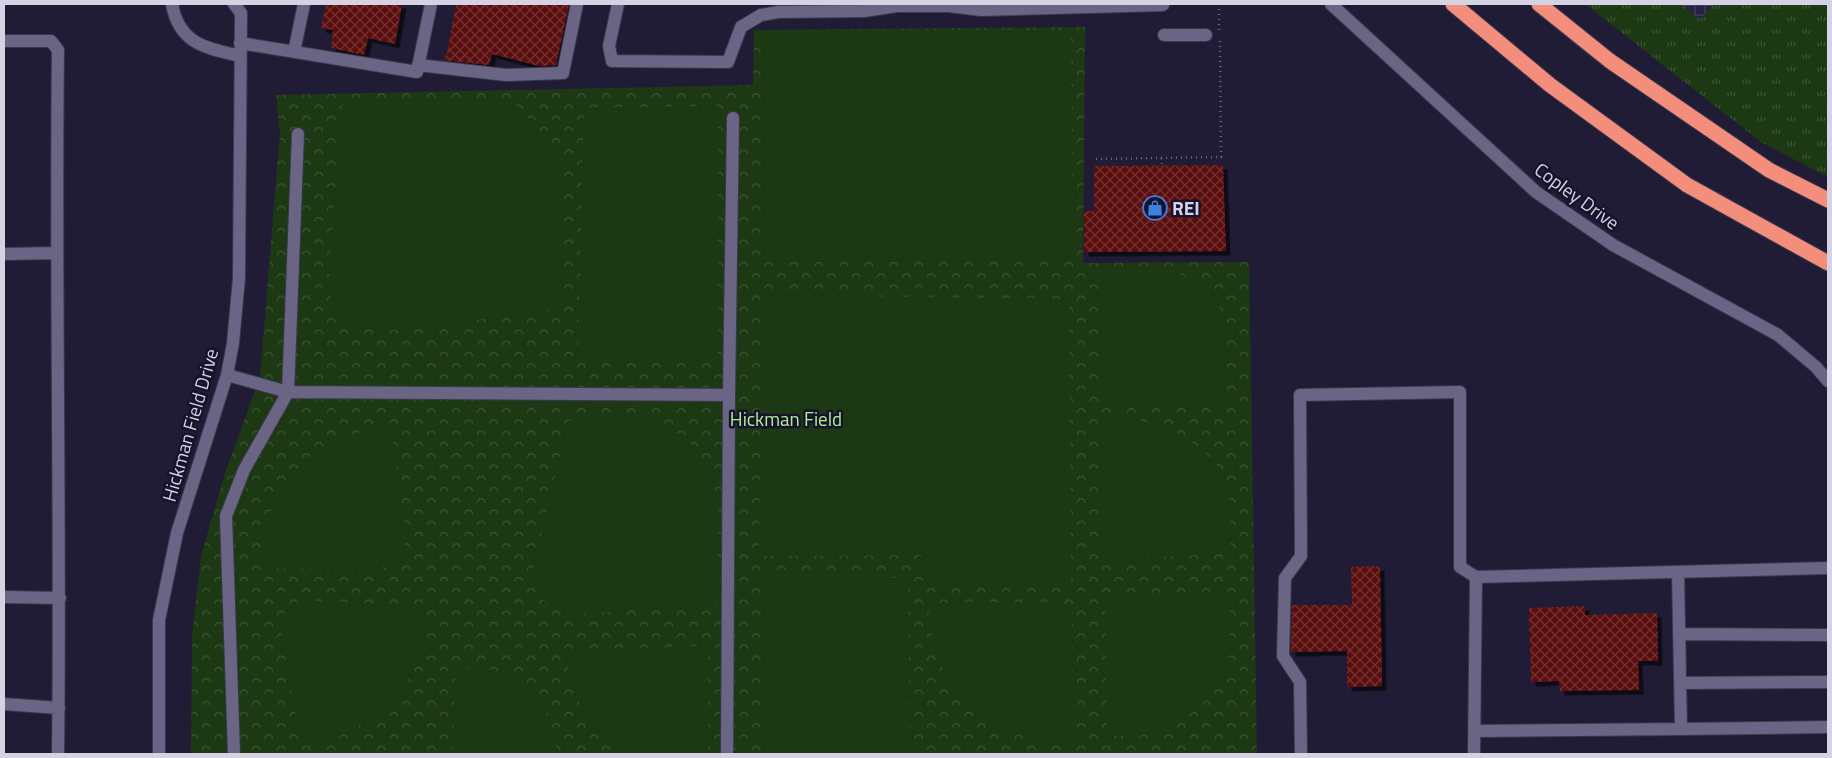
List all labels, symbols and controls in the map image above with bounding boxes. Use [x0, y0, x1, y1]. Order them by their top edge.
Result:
street label: Copley Drive [1529, 155, 1626, 236]
place label: REI [1172, 193, 1200, 222]
shop icon: REI [1142, 195, 1168, 221]
street label: Hickman Field Drive [154, 345, 225, 505]
park label: Hickman Field [730, 404, 842, 433]

